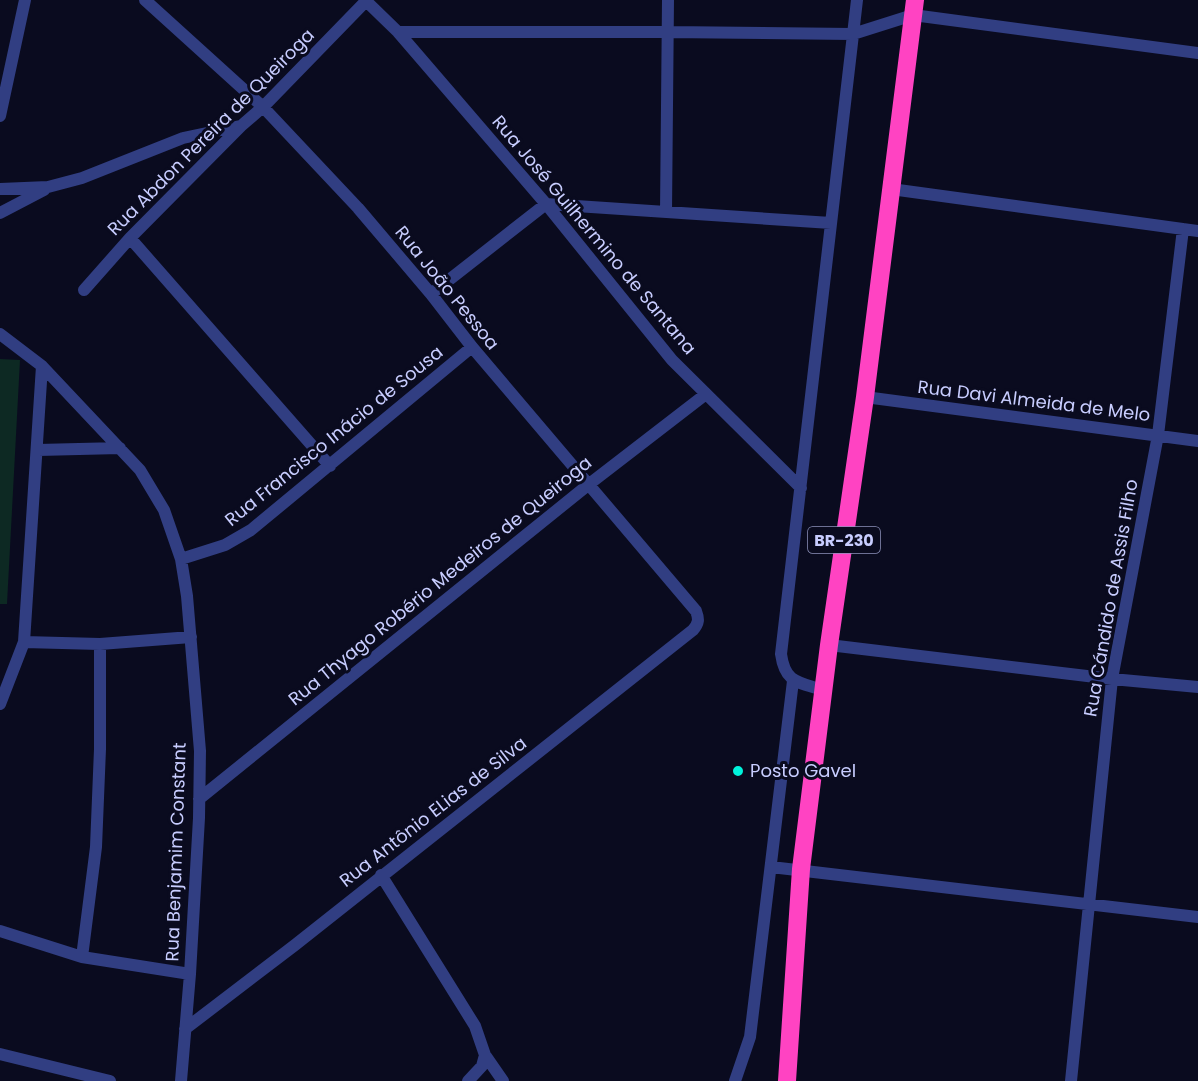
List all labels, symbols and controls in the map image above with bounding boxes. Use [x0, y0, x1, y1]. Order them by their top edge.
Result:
street label: Rua Abdon Pereira de Queiroga [102, 23, 320, 241]
street label: Rua José Guilhermino de Santana [487, 110, 702, 360]
street label: Rua João Pessoa [390, 220, 505, 355]
street label: Rua Francisco Inácio de Sousa [219, 340, 448, 532]
street label: Rua Davi Almeida de Melo [916, 374, 1152, 427]
street label: Rua Thyago Robério Medeiros de Queiroga [283, 450, 597, 711]
street label: Rua Cándido de Assis Filho [1077, 477, 1144, 719]
road number: BR-230 [808, 527, 880, 553]
street label: Rua Antônio ELias de Silva [334, 731, 531, 893]
street label: Rua Benjamim Constant [159, 742, 192, 962]
place label: Posto Gavel [750, 758, 856, 783]
marker: Posto Gavel [731, 764, 745, 778]

